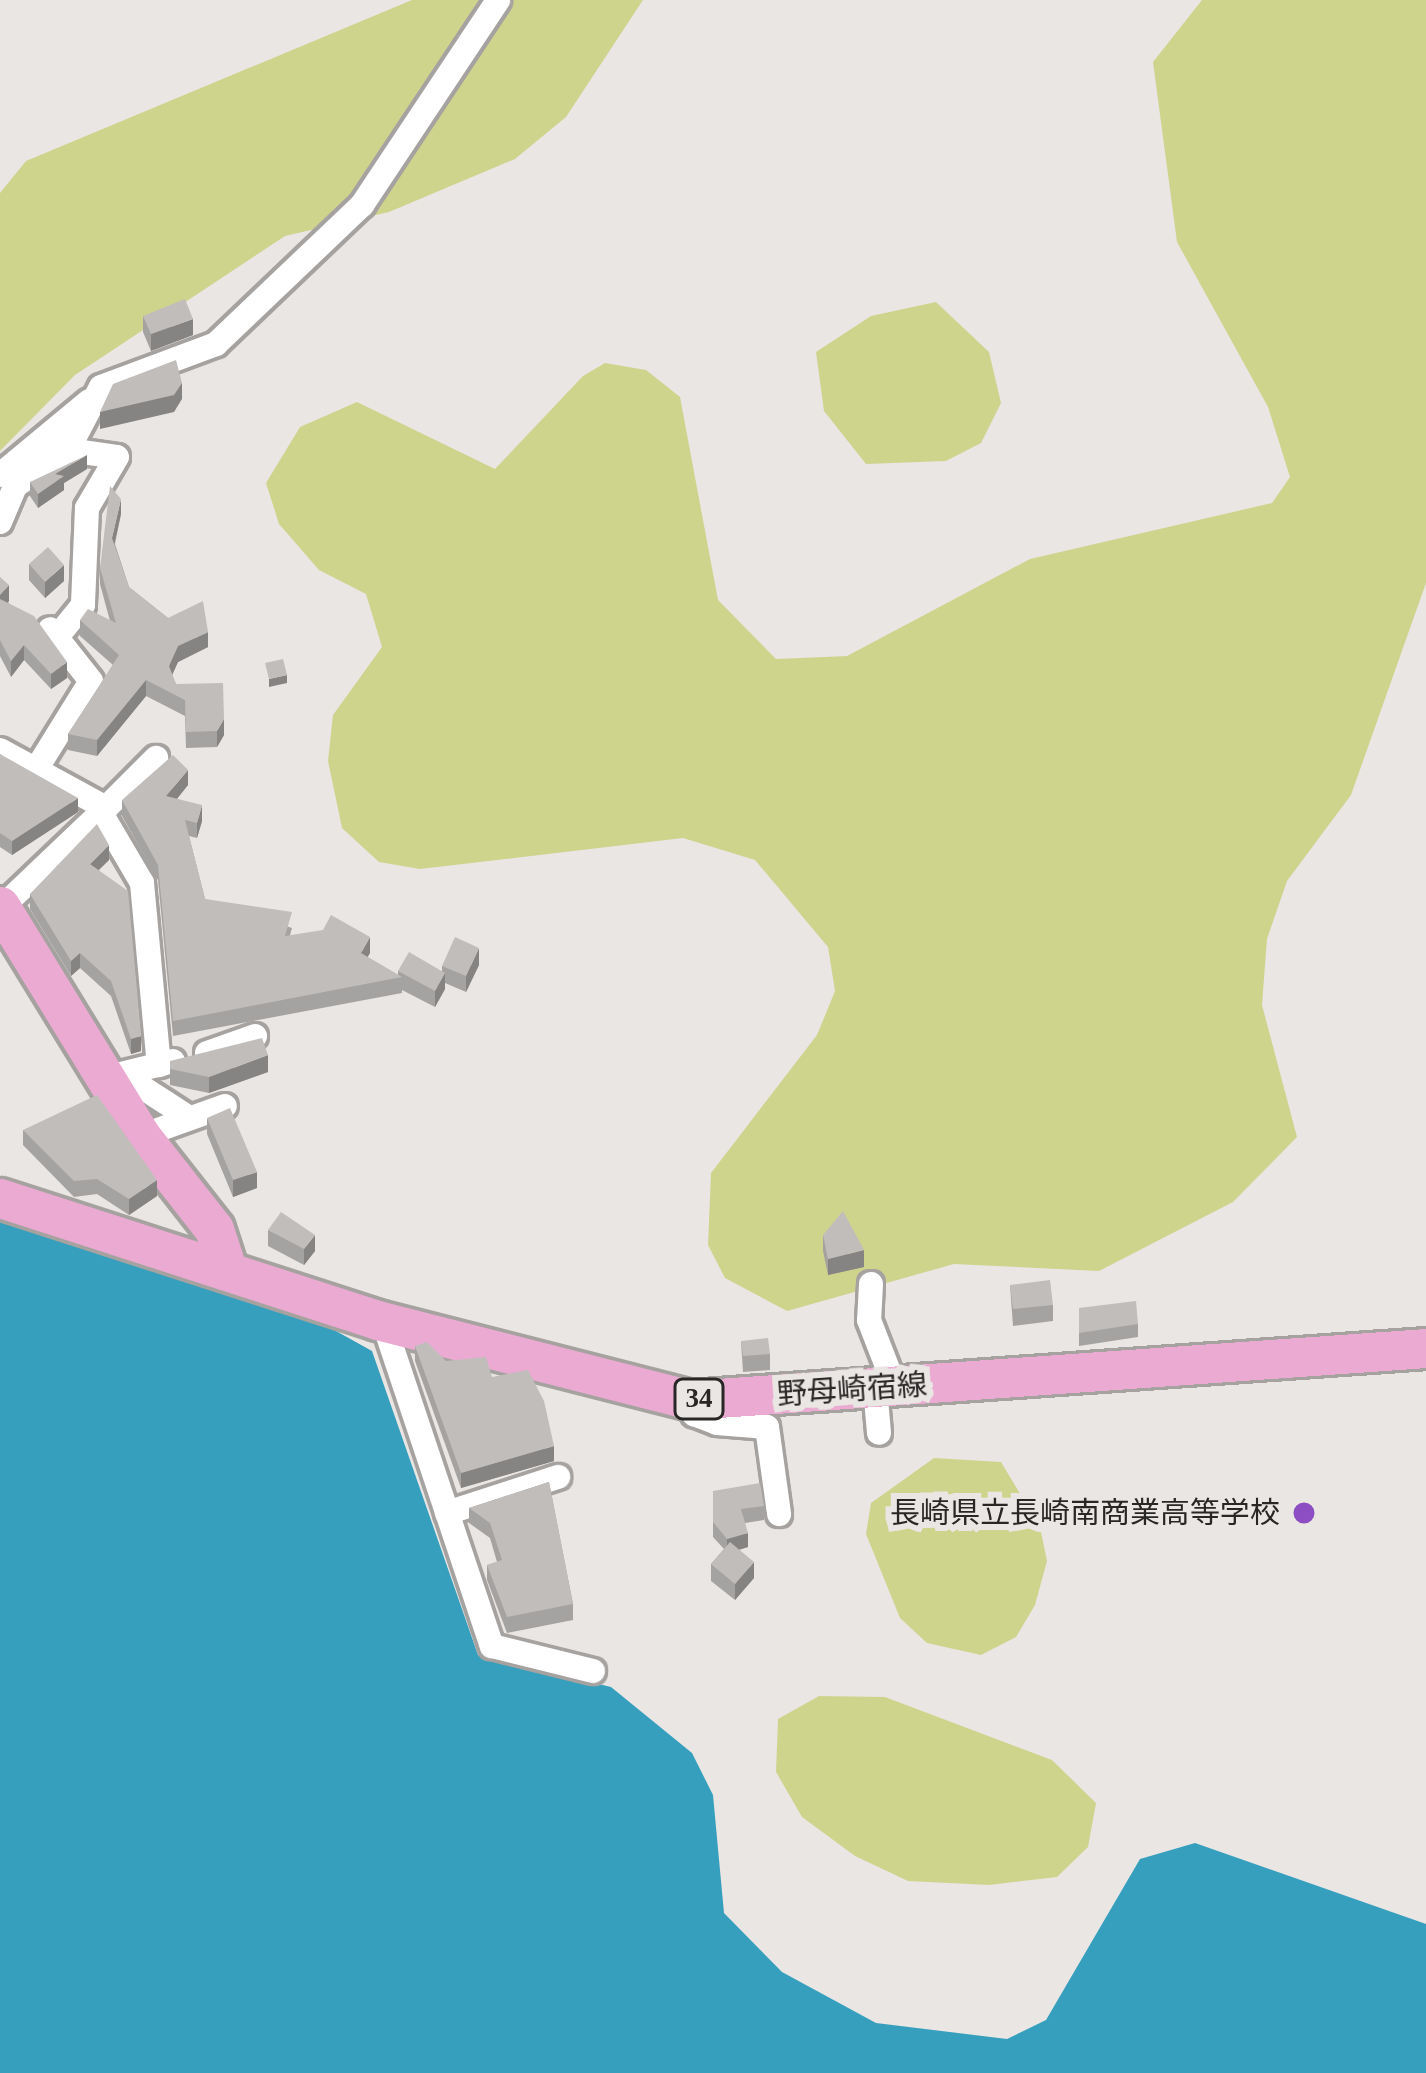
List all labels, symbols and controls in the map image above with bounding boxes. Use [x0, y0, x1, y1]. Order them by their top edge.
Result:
street label: 野母崎宿線 [776, 1367, 928, 1413]
road number: 34 [672, 1378, 726, 1420]
place label: 長崎県立長崎南商業高等学校 [890, 1495, 1280, 1531]
marker: 長崎県立長崎南商業高等学校 [1291, 1500, 1317, 1526]

